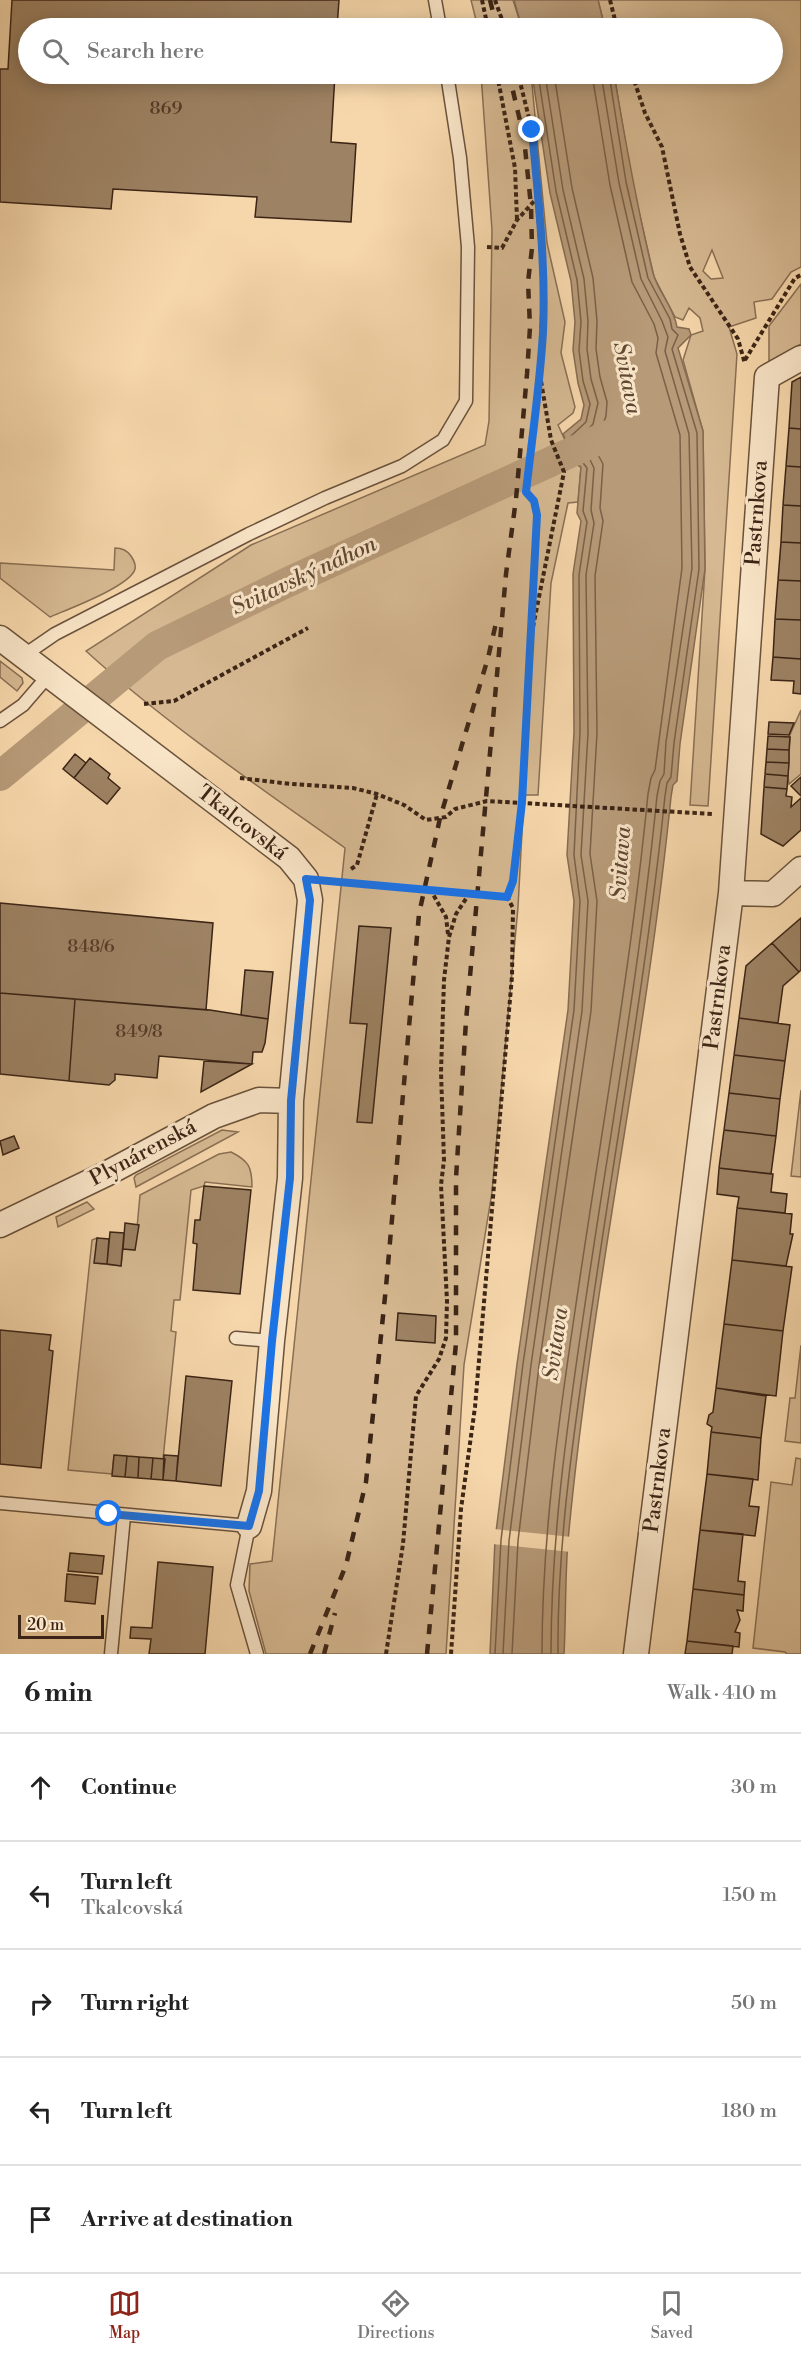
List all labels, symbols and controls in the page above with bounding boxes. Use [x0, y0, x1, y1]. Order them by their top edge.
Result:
search box [18, 18, 783, 84]
icon: search [39, 35, 72, 68]
text: Search here [87, 38, 204, 65]
house number: 869 [150, 97, 183, 120]
route end [518, 116, 544, 142]
water label: Svitava [607, 340, 647, 417]
street label: Pastrnkova [740, 459, 774, 567]
water label: Svitavský náhon [227, 530, 382, 621]
street label: Tkalcovská [192, 780, 293, 866]
water label: Svitava [605, 825, 637, 900]
house number: 848/6 [67, 935, 115, 958]
street label: Pastrnkova [699, 943, 737, 1051]
house number: 849/8 [115, 1020, 163, 1043]
street label: Plynárenská [85, 1114, 201, 1192]
water label: Svitava [538, 1305, 575, 1382]
street label: Pastrnkova [639, 1426, 677, 1534]
route start [95, 1500, 121, 1526]
scale bar [18, 1612, 104, 1640]
text: 20 m [27, 1615, 64, 1635]
text: 6 min [24, 1677, 92, 1709]
text: Walk · 410 m [667, 1681, 777, 1706]
icon: ahead [24, 1771, 57, 1804]
text: Continue [81, 1774, 177, 1801]
text: 30 m [731, 1775, 777, 1800]
text: Turn left [81, 1869, 172, 1896]
icon: left [24, 1879, 57, 1912]
text: 150 m [722, 1883, 777, 1908]
text: Tkalcovská [81, 1896, 183, 1921]
icon: right [24, 1987, 57, 2020]
text: Turn right [81, 1990, 189, 2017]
text: 50 m [731, 1991, 777, 2016]
icon: left [24, 2095, 57, 2128]
text: Turn left [81, 2098, 172, 2125]
text: 180 m [722, 2099, 777, 2124]
icon: arrive [24, 2203, 57, 2236]
text: Arrive at destination [81, 2206, 293, 2233]
tab: Map [108, 2287, 141, 2343]
tab: Directions [357, 2287, 435, 2343]
tab: Saved [651, 2287, 693, 2343]

